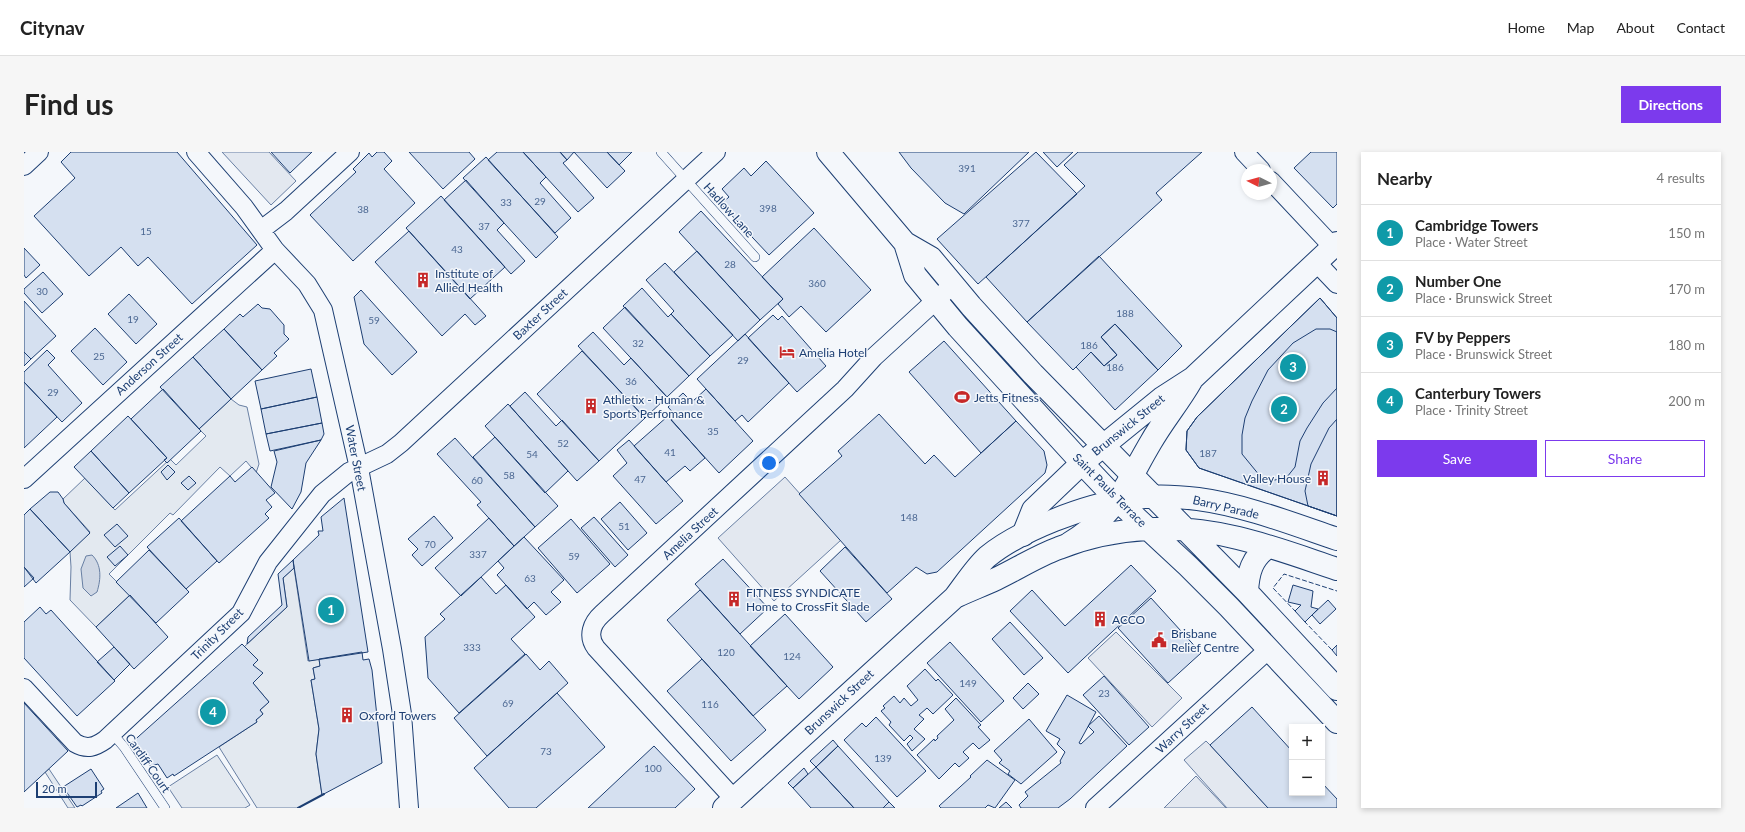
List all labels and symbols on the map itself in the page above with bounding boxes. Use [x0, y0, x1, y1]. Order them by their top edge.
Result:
house number: 391 [958, 162, 976, 174]
north arrow [1241, 164, 1277, 200]
street label: Hadlow Lane [700, 179, 758, 241]
house number: 29 [534, 195, 546, 207]
house number: 33 [500, 196, 512, 208]
house number: 398 [759, 202, 777, 214]
house number: 38 [357, 203, 369, 215]
house number: 377 [1012, 217, 1030, 229]
house number: 37 [478, 220, 490, 232]
house number: 15 [140, 225, 152, 237]
house number: 43 [451, 243, 463, 255]
house number: 28 [724, 258, 736, 270]
place label: Institute of Allied Health [435, 266, 503, 295]
building icon: Institute of Allied Health [414, 271, 432, 289]
house number: 360 [808, 277, 826, 289]
house number: 30 [36, 285, 48, 297]
street label: Baxter Street [510, 285, 571, 343]
house number: 188 [1116, 307, 1134, 319]
house number: 19 [127, 313, 139, 325]
house number: 59 [368, 314, 380, 326]
street label: Anderson Street [112, 329, 186, 398]
house number: 32 [632, 337, 644, 349]
house number: 186 [1080, 339, 1098, 351]
hotel icon: Amelia Hotel [778, 343, 796, 361]
place label: Amelia Hotel [799, 345, 867, 360]
house number: 25 [93, 350, 105, 362]
pin: 3 [1280, 352, 1306, 382]
house number: 29 [737, 354, 749, 366]
house number: 186 [1106, 361, 1124, 373]
house number: 36 [625, 375, 637, 387]
house number: 29 [47, 386, 59, 398]
sports icon: Jetts Fitness [953, 388, 971, 406]
place label: Jetts Fitness [974, 390, 1039, 405]
street label: Brunswick Street [1089, 391, 1168, 459]
place label: Athletix - Human & Sports Perfomance [603, 392, 705, 421]
pin: 2 [1271, 394, 1297, 424]
building icon: Athletix - Human & Sports Perfomance [582, 397, 600, 415]
street label: Water Street [342, 424, 370, 493]
house number: 35 [707, 425, 719, 437]
house number: 52 [557, 437, 569, 449]
house number: 41 [664, 446, 676, 458]
house number: 187 [1199, 447, 1217, 459]
house number: 54 [526, 448, 538, 460]
street label: Saint Pauls Terrace [1070, 450, 1150, 530]
your location [759, 453, 779, 473]
house number: 58 [503, 469, 515, 481]
building icon: Valley House [1314, 469, 1332, 487]
place label: Valley House [1243, 471, 1311, 486]
house number: 47 [634, 473, 646, 485]
house number: 60 [471, 474, 483, 486]
street label: Barry Parade [1191, 492, 1261, 522]
street label: Amelia Street [659, 503, 721, 563]
house number: 148 [900, 511, 918, 523]
house number: 51 [618, 520, 630, 532]
house number: 70 [424, 538, 436, 550]
house number: 337 [469, 548, 487, 560]
house number: 59 [568, 550, 580, 562]
house number: 63 [524, 572, 536, 584]
place label: FITNESS SYNDICATE Home to CrossFit Slade [746, 585, 870, 614]
building icon: FITNESS SYNDICATE Home to CrossFit Slade [725, 590, 743, 608]
pin: 1 [318, 595, 344, 625]
street label: Trinity Street [188, 604, 247, 663]
building icon: ACCO [1091, 610, 1109, 628]
place label: ACCO [1112, 612, 1146, 627]
place label: Brisbane Relief Centre [1171, 626, 1239, 655]
public building icon: Brisbane Relief Centre [1150, 631, 1168, 649]
house number: 333 [463, 641, 481, 653]
house number: 120 [717, 646, 735, 658]
house number: 124 [783, 650, 801, 662]
street label: Brunswick Street [801, 666, 877, 738]
house number: 149 [959, 677, 977, 689]
house number: 23 [1098, 687, 1110, 699]
pin: 4 [200, 697, 226, 727]
house number: 69 [502, 697, 514, 709]
house number: 116 [701, 698, 719, 710]
street label: Warry Street [1152, 699, 1212, 756]
building icon: Oxford Towers [338, 706, 356, 724]
place label: Oxford Towers [359, 708, 436, 723]
street label: Cardiff Court [122, 731, 174, 796]
house number: 73 [540, 745, 552, 757]
house number: 139 [874, 752, 892, 764]
house number: 100 [644, 762, 662, 774]
scale bar [36, 780, 97, 799]

